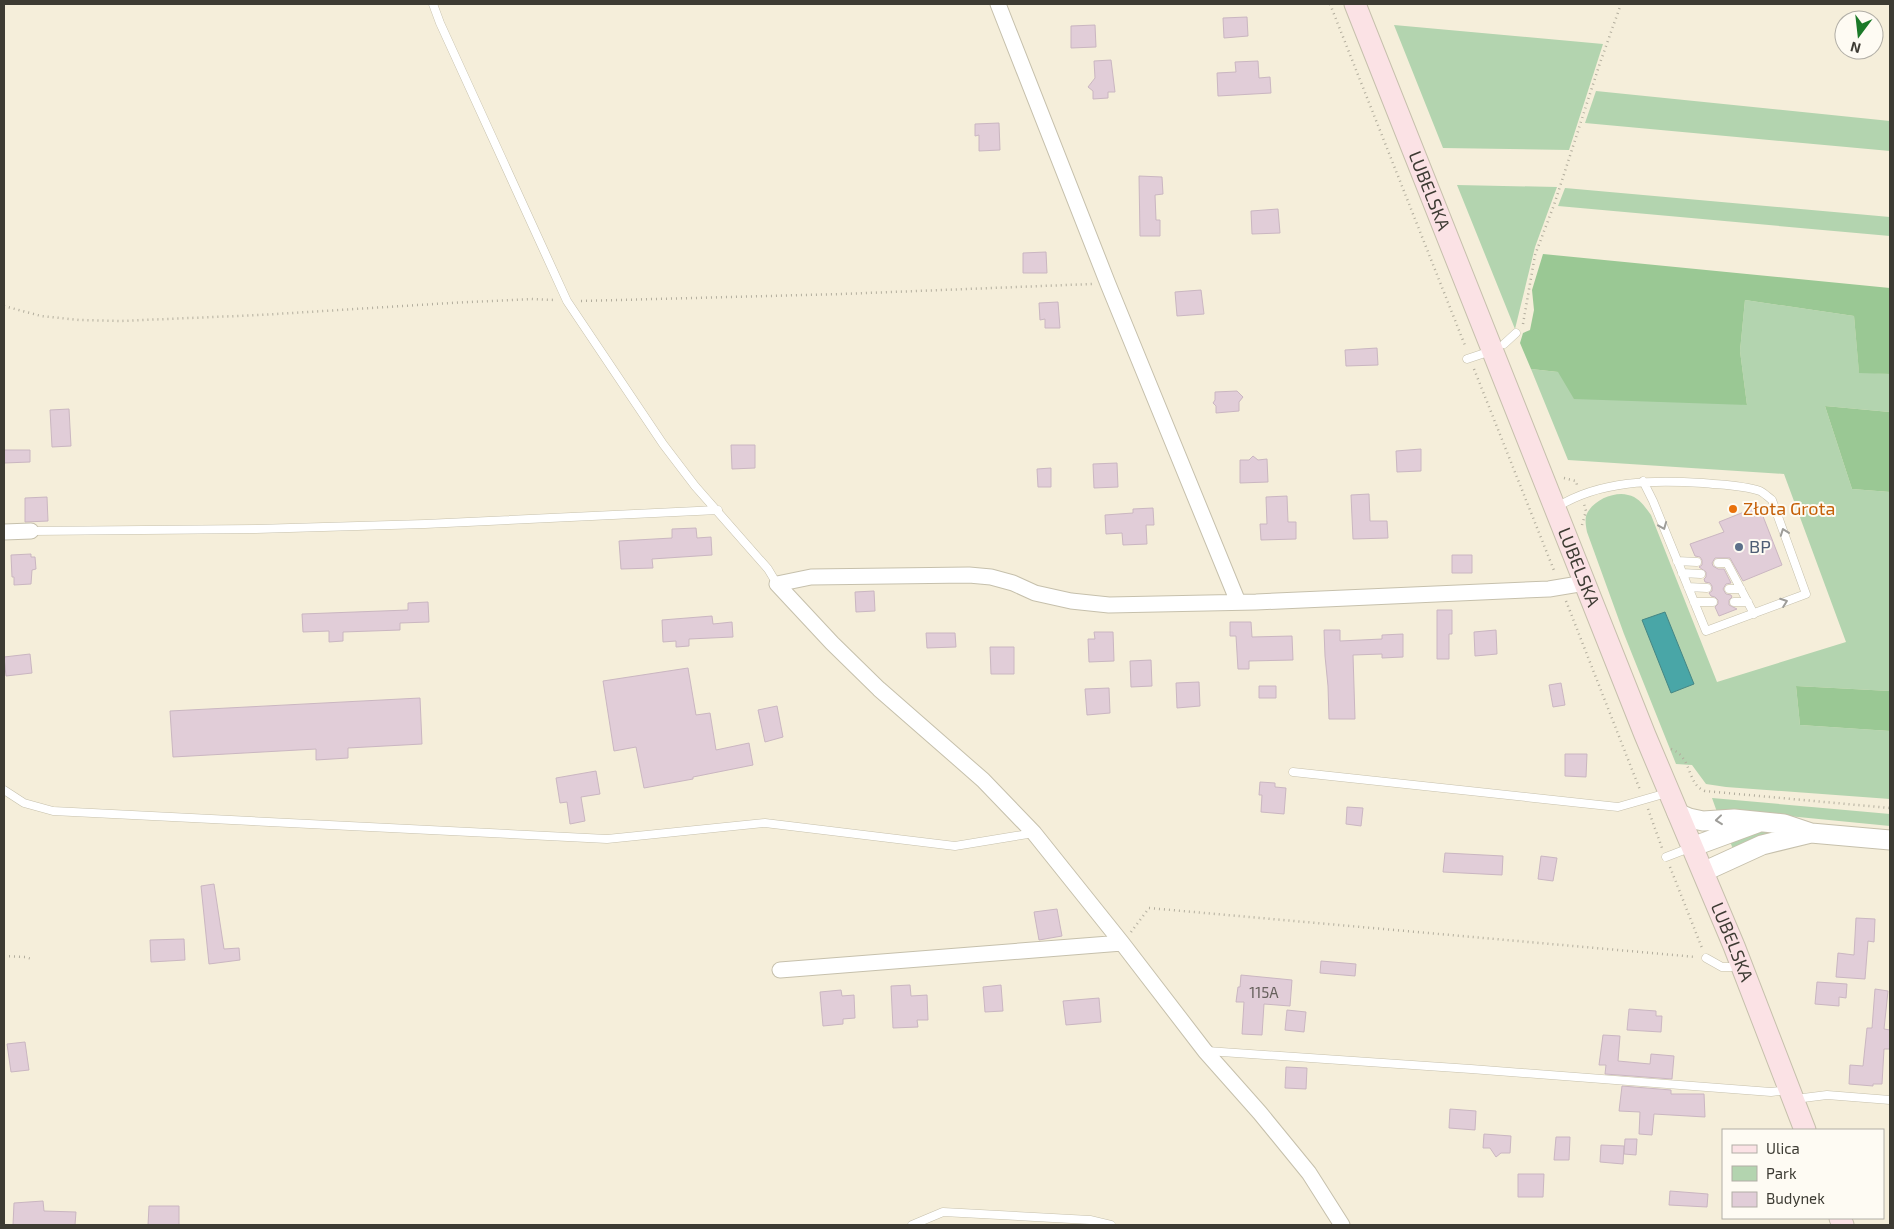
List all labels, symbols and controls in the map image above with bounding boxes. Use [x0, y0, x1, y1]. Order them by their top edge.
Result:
north arrow [1834, 10, 1884, 60]
text: N [1848, 39, 1863, 58]
street label: LUBELSKA [1404, 148, 1456, 234]
place label: Złota Grota [1743, 497, 1835, 519]
marker: Złota Grota [1727, 503, 1739, 515]
one-way arrow [1656, 521, 1667, 530]
street label: LUBELSKA [1554, 524, 1605, 610]
one-way arrow [1780, 528, 1790, 537]
place label: BP [1749, 535, 1771, 557]
marker: BP [1733, 541, 1745, 553]
one-way arrow [1780, 598, 1788, 608]
one-way arrow [1714, 814, 1722, 825]
street label: LUBELSKA [1707, 899, 1759, 985]
house number: 115A [1249, 983, 1279, 1001]
legend [1722, 1129, 1884, 1219]
text: Ulica [1766, 1139, 1800, 1157]
text: Park [1766, 1164, 1797, 1182]
text: Budynek [1766, 1189, 1825, 1207]

